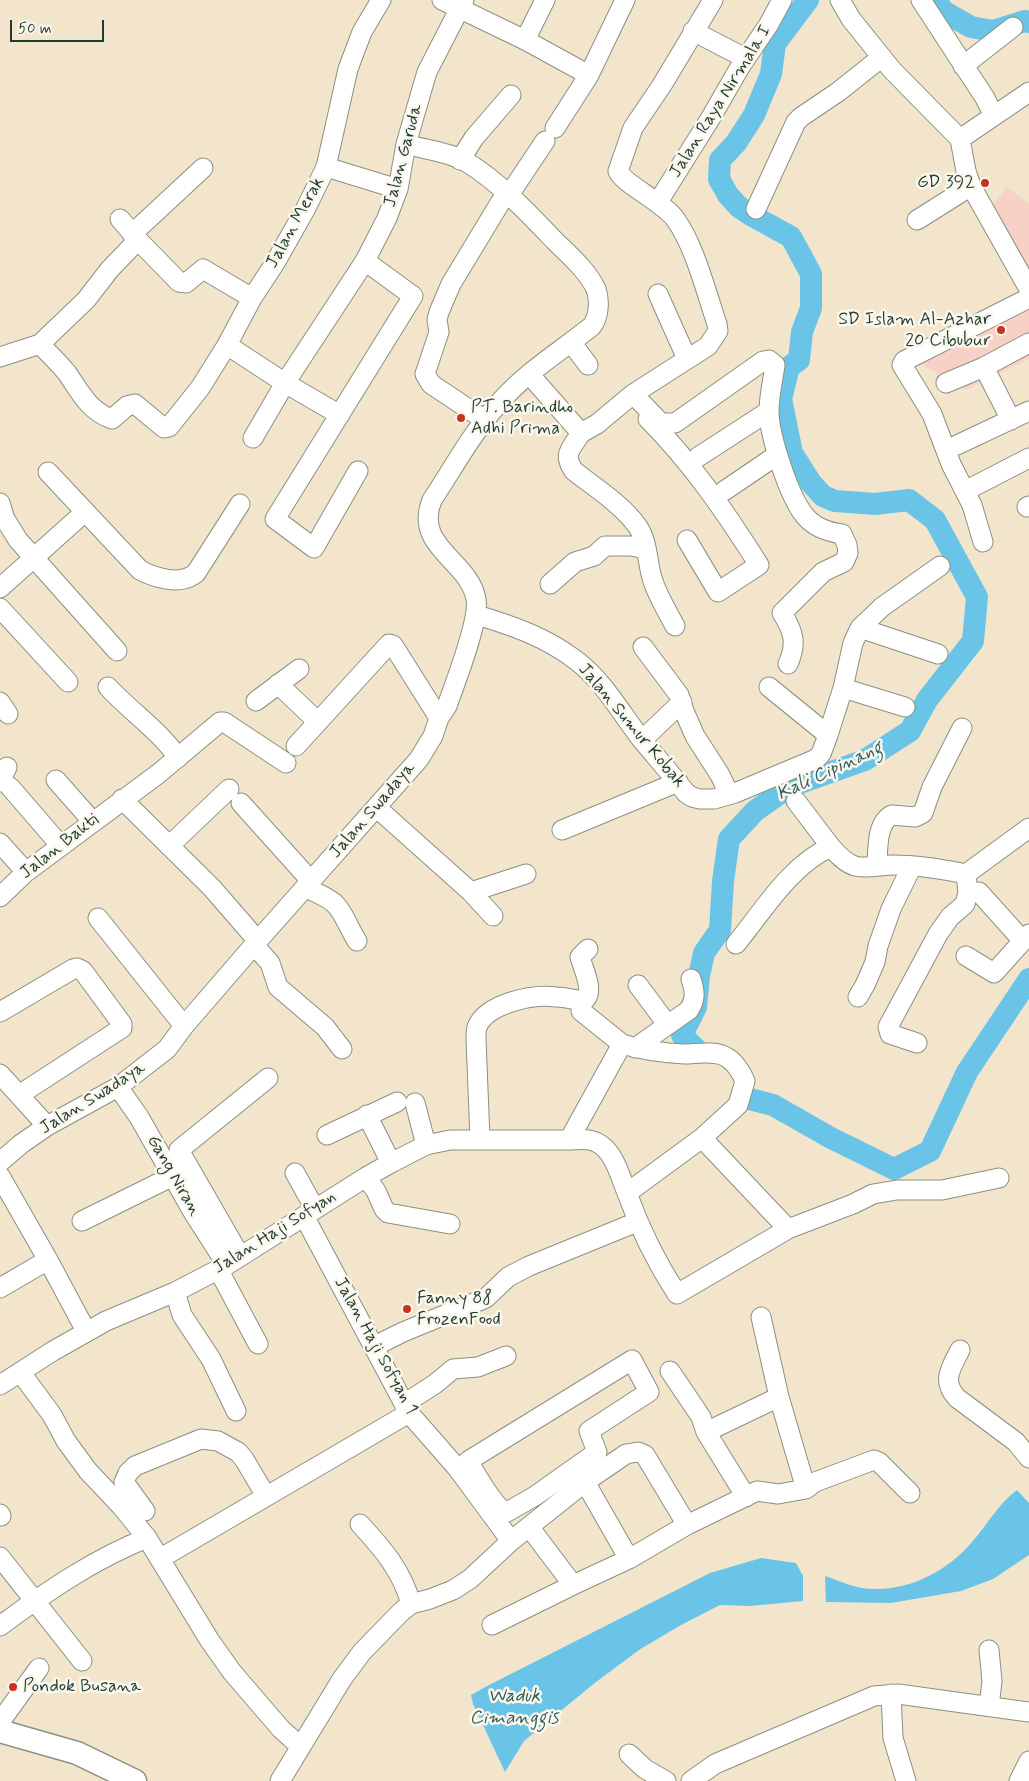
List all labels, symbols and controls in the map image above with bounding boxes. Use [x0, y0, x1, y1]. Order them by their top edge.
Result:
scale bar [12, 10, 106, 42]
text: 50 m [18, 19, 52, 39]
street label: Jalan Raya Nirmala I [665, 22, 777, 182]
street label: Jalan Garuda [380, 102, 428, 210]
place label: GD 392 [917, 172, 975, 194]
street label: Jalan Merak [262, 174, 330, 272]
marker: GD 392 [979, 177, 991, 189]
place label: SD Islam Al-Azhar 20 Cibubur [838, 309, 991, 352]
marker: SD Islam Al-Azhar 20 Cibubur [995, 324, 1007, 336]
place label: PT. Barindho Adhi Prima [471, 397, 573, 439]
marker: PT. Barindho Adhi Prima [455, 412, 467, 424]
street label: Jalan Sumur Kobak [573, 659, 689, 793]
water label: Kali Cipinang [774, 738, 886, 806]
street label: Jalan Swadaya [325, 759, 421, 863]
street label: Jalan Bakti [16, 809, 104, 885]
street label: Jalan Swadaya [36, 1058, 150, 1140]
street label: Gang Niran [141, 1132, 205, 1220]
street label: Jalan Haji Sofyan [210, 1187, 340, 1279]
street label: Jalan Haji Sofyan 1 [328, 1274, 422, 1418]
place label: Fanny 88 FrozenFood [417, 1288, 501, 1330]
marker: Fanny 88 FrozenFood [401, 1303, 413, 1315]
place label: Pondok Busana [23, 1676, 141, 1698]
marker: Pondok Busana [7, 1681, 19, 1693]
water label: Waduk Cimanggis [470, 1686, 558, 1730]

